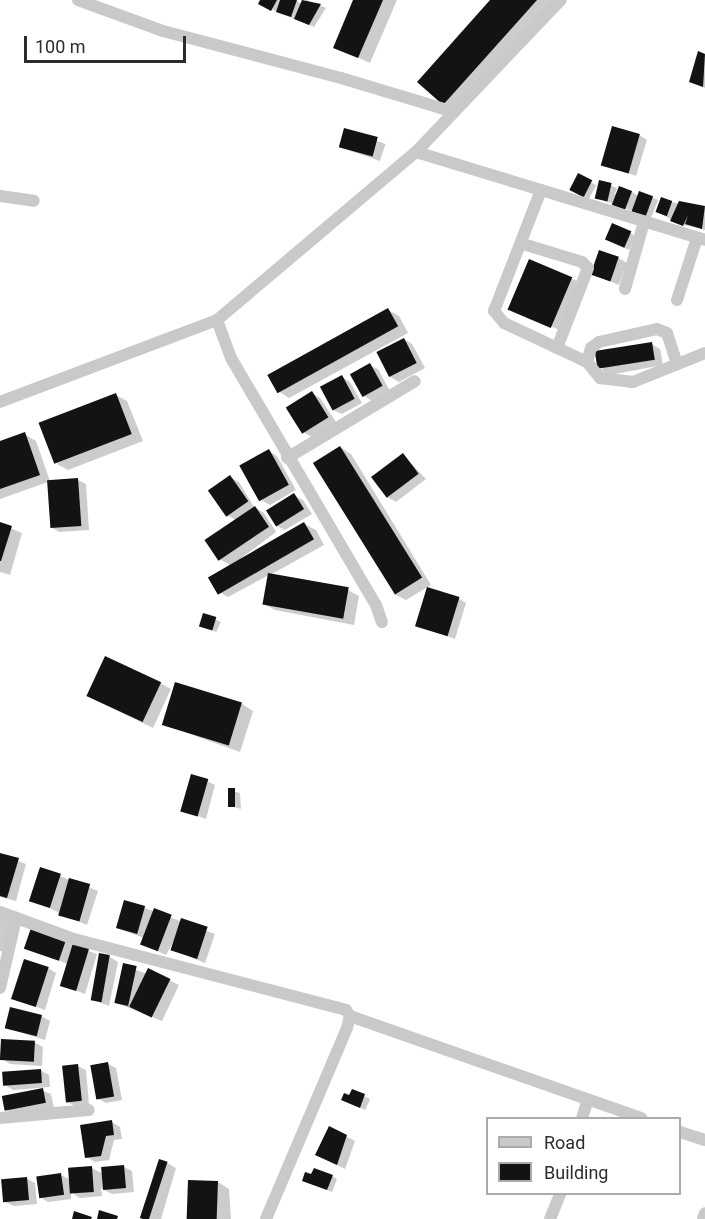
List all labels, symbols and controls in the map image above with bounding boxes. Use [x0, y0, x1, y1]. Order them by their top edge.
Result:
scale bar [27, 24, 189, 62]
text: 100 m [35, 36, 86, 57]
legend [486, 1117, 681, 1195]
text: Road [544, 1132, 585, 1153]
text: Building [544, 1162, 608, 1183]

